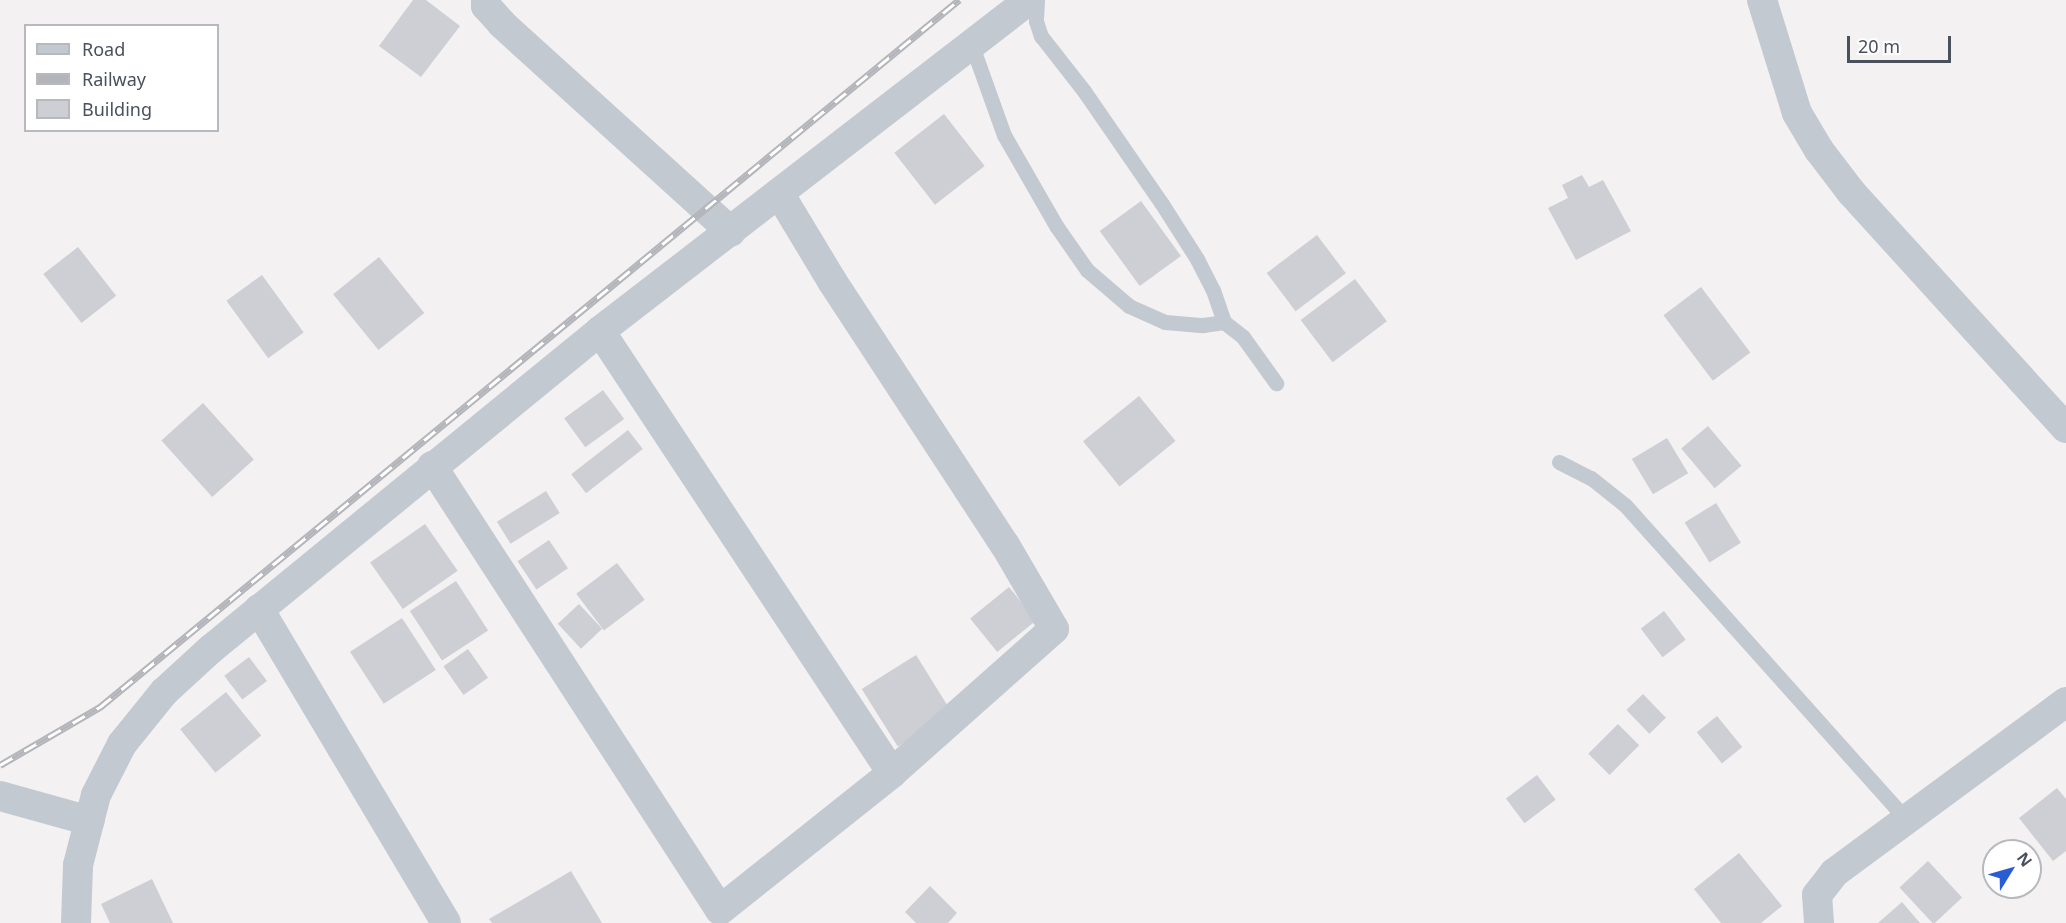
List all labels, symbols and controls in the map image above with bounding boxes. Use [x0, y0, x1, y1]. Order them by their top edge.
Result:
legend [24, 24, 219, 132]
scale bar [1850, 24, 1954, 62]
text: 20 m [1858, 34, 1900, 58]
text: Road [82, 37, 125, 61]
text: Railway [82, 67, 146, 91]
text: Building [82, 97, 152, 121]
north arrow [1982, 839, 2042, 899]
text: N [2012, 848, 2037, 871]

